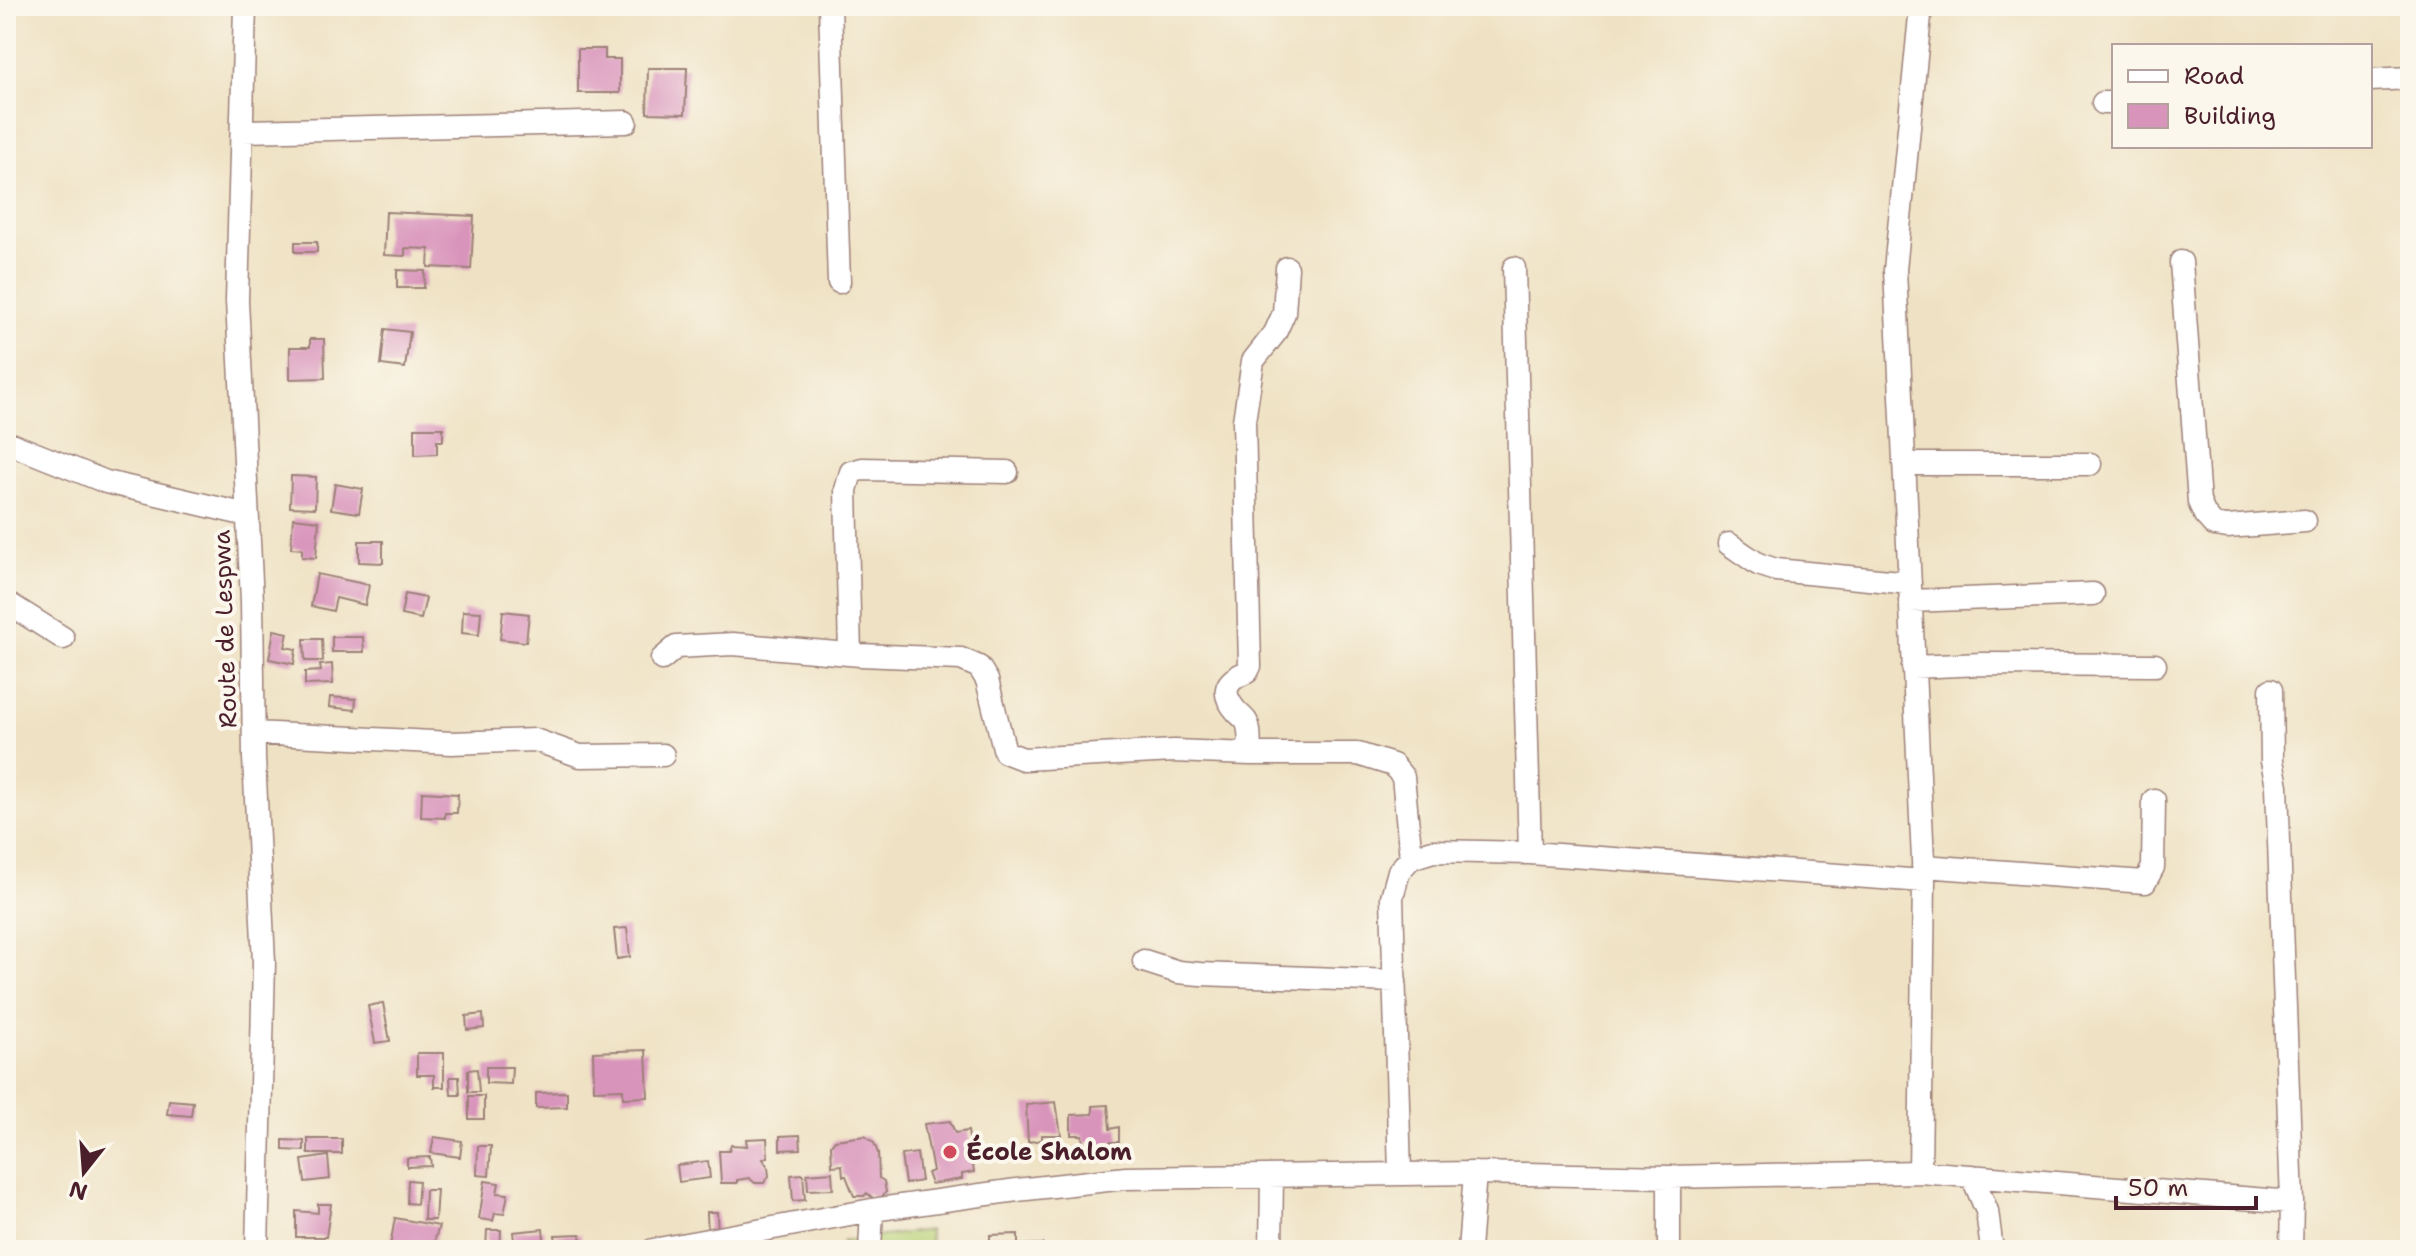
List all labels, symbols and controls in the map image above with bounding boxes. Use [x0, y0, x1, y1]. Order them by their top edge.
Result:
legend [2112, 44, 2372, 148]
text: Road [2184, 60, 2244, 92]
text: Building [2184, 100, 2276, 132]
street label: Route de Lespwa [206, 529, 244, 729]
north arrow [44, 1132, 124, 1212]
place label: École Shalom [966, 1134, 1132, 1168]
marker: École Shalom [941, 1143, 959, 1161]
scale bar [2116, 1160, 2256, 1210]
text: 50 m [2128, 1172, 2188, 1204]
text: N [66, 1174, 91, 1207]

